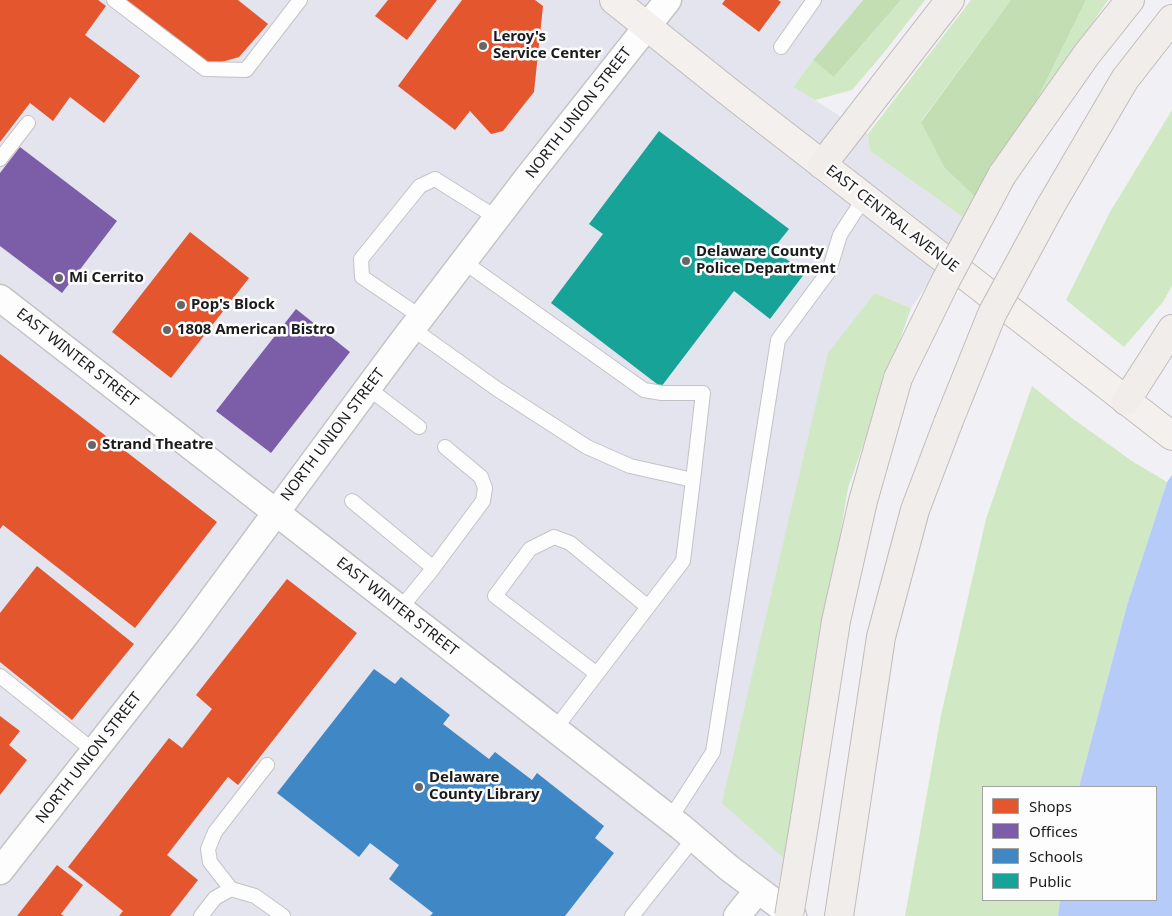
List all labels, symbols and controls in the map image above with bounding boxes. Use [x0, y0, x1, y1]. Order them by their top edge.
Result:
place label: Leroy's Service Center [493, 28, 601, 63]
marker: Leroy's Service Center [477, 40, 489, 52]
street label: NORTH UNION STREET [522, 44, 636, 182]
street label: EAST CENTRAL AVENUE [822, 162, 962, 276]
place label: Delaware County Police Department [696, 243, 836, 278]
marker: Delaware County Police Department [680, 255, 692, 267]
place label: Mi Cerrito [69, 269, 144, 287]
marker: Mi Cerrito [53, 272, 65, 284]
place label: Pop's Block [191, 296, 275, 314]
marker: Pop's Block [175, 299, 187, 311]
street label: EAST WINTER STREET [12, 305, 142, 411]
place label: 1808 American Bistro [177, 321, 335, 339]
marker: 1808 American Bistro [161, 324, 173, 336]
street label: NORTH UNION STREET [277, 365, 389, 505]
place label: Strand Theatre [102, 436, 214, 454]
marker: Strand Theatre [86, 439, 98, 451]
street label: EAST WINTER STREET [332, 554, 462, 660]
street label: NORTH UNION STREET [32, 689, 146, 827]
place label: Delaware County Library [429, 769, 539, 804]
marker: Delaware County Library [413, 781, 425, 793]
legend [982, 786, 1157, 901]
text: Shops [1029, 796, 1072, 816]
text: Offices [1029, 821, 1078, 841]
text: Schools [1029, 846, 1083, 866]
text: Public [1029, 871, 1072, 891]

